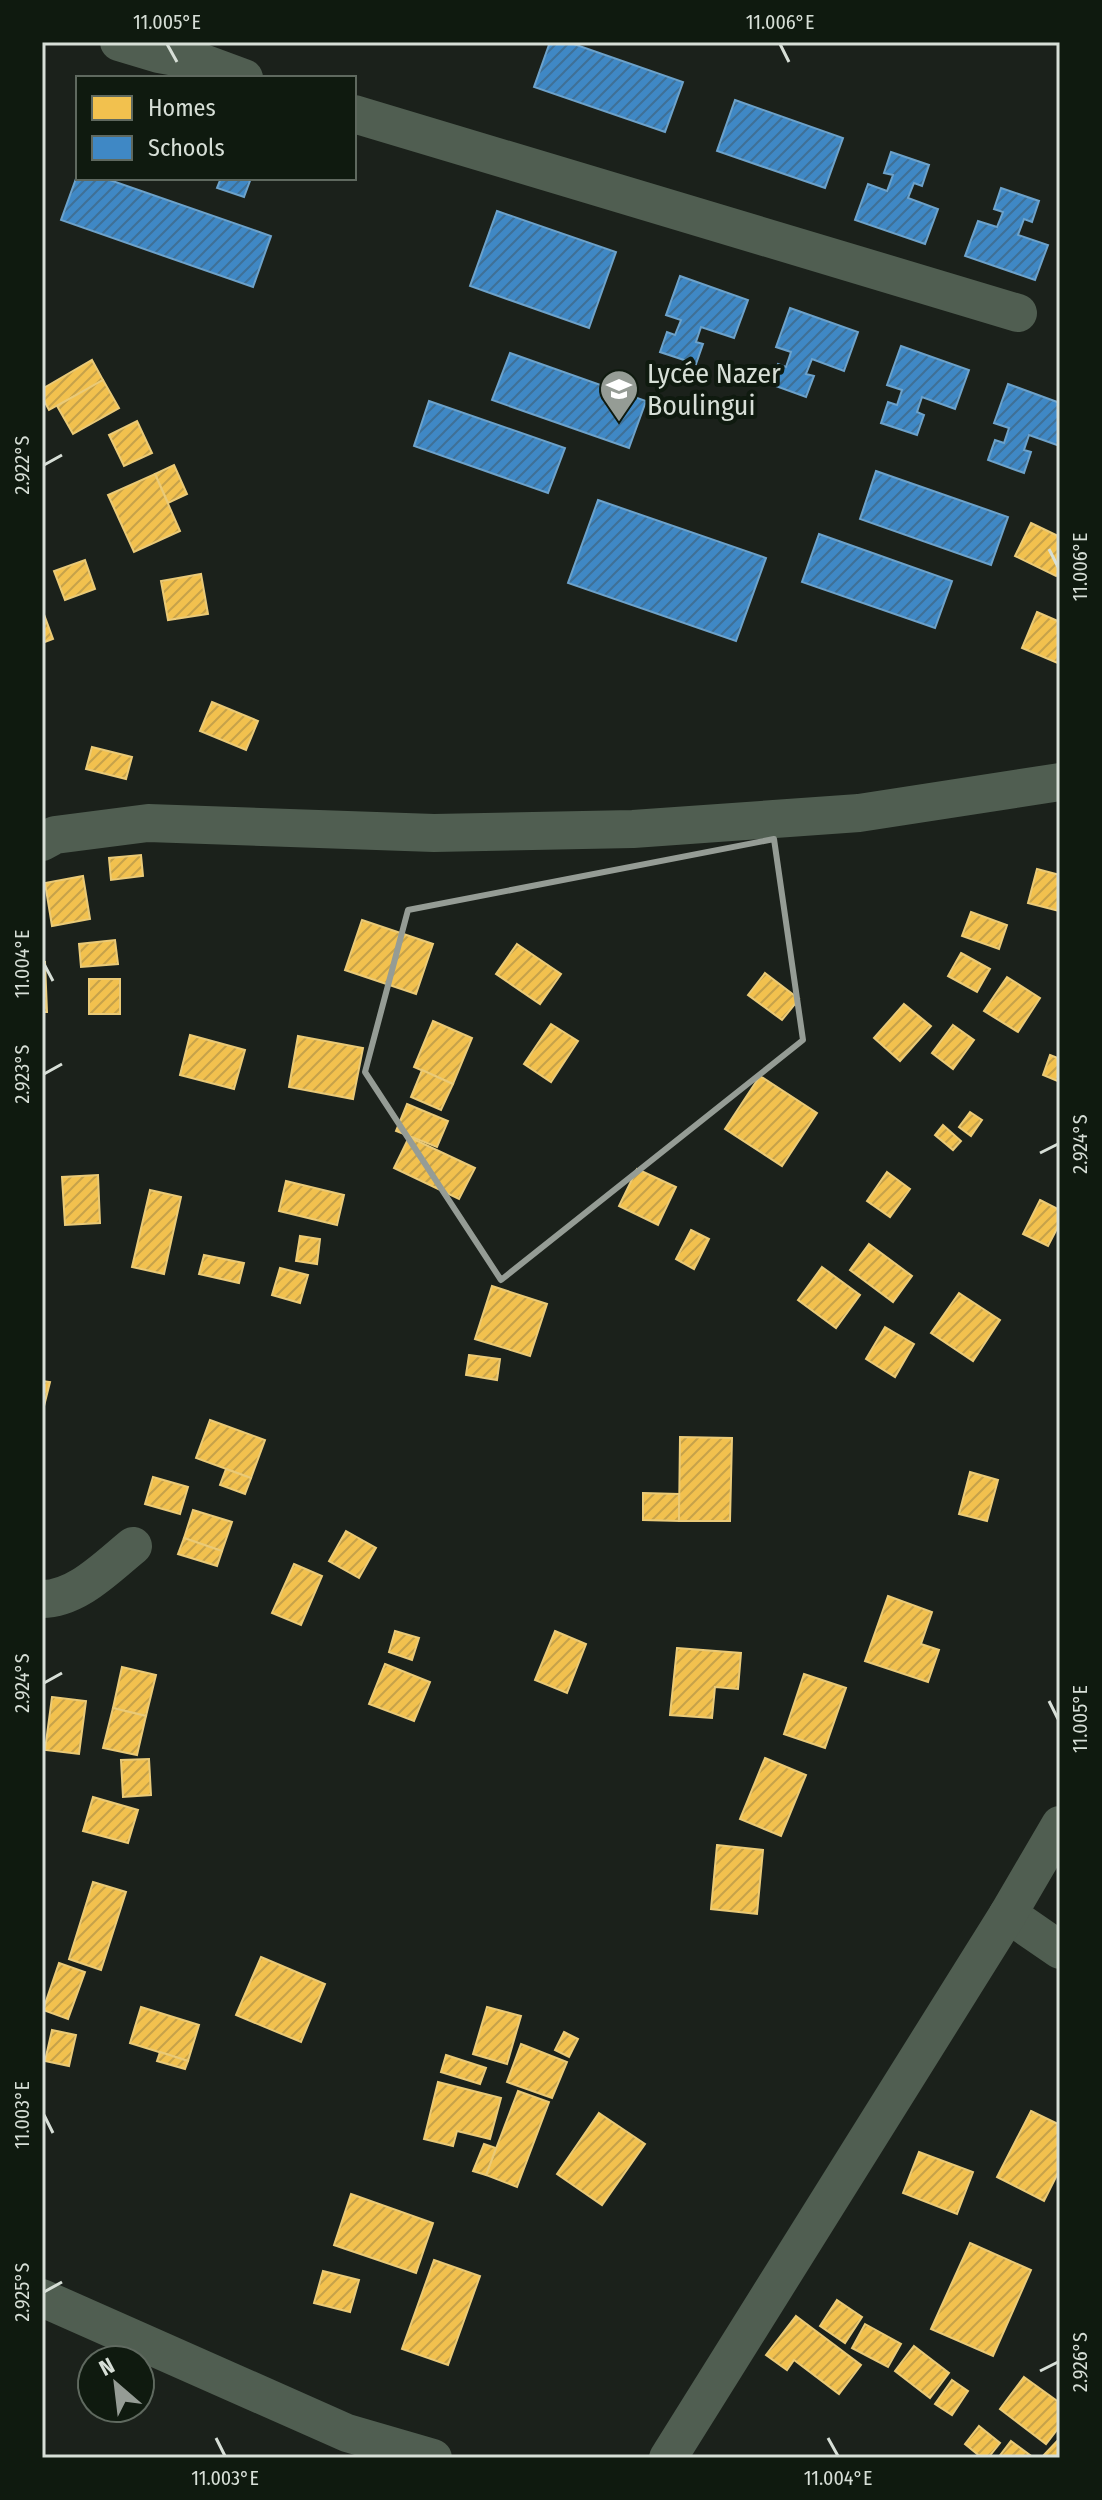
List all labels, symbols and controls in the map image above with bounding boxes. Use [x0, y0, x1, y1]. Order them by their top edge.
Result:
text: 11.005°E [133, 10, 201, 34]
text: 11.006°E [746, 10, 814, 34]
legend [76, 76, 356, 180]
text: Homes [148, 94, 216, 122]
text: Schools [148, 134, 225, 162]
place label: Lycée Nazer Boulingui [647, 357, 781, 422]
school or university icon: Lycée Nazer Boulingui [598, 368, 640, 423]
text: 2.922°S [10, 435, 34, 494]
text: 11.006°E [1068, 533, 1092, 601]
text: 11.004°E [10, 930, 34, 998]
text: 2.923°S [10, 1044, 34, 1104]
text: 2.924°S [1068, 1114, 1092, 1174]
text: 2.924°S [10, 1653, 34, 1713]
text: 11.005°E [1068, 1685, 1092, 1753]
text: 11.003°E [10, 2081, 34, 2149]
text: 2.925°S [10, 2262, 34, 2322]
text: 2.926°S [1068, 2332, 1092, 2392]
north arrow [76, 2344, 156, 2424]
text: N [95, 2352, 119, 2382]
text: 11.003°E [191, 2466, 259, 2490]
text: 11.004°E [804, 2466, 872, 2490]

